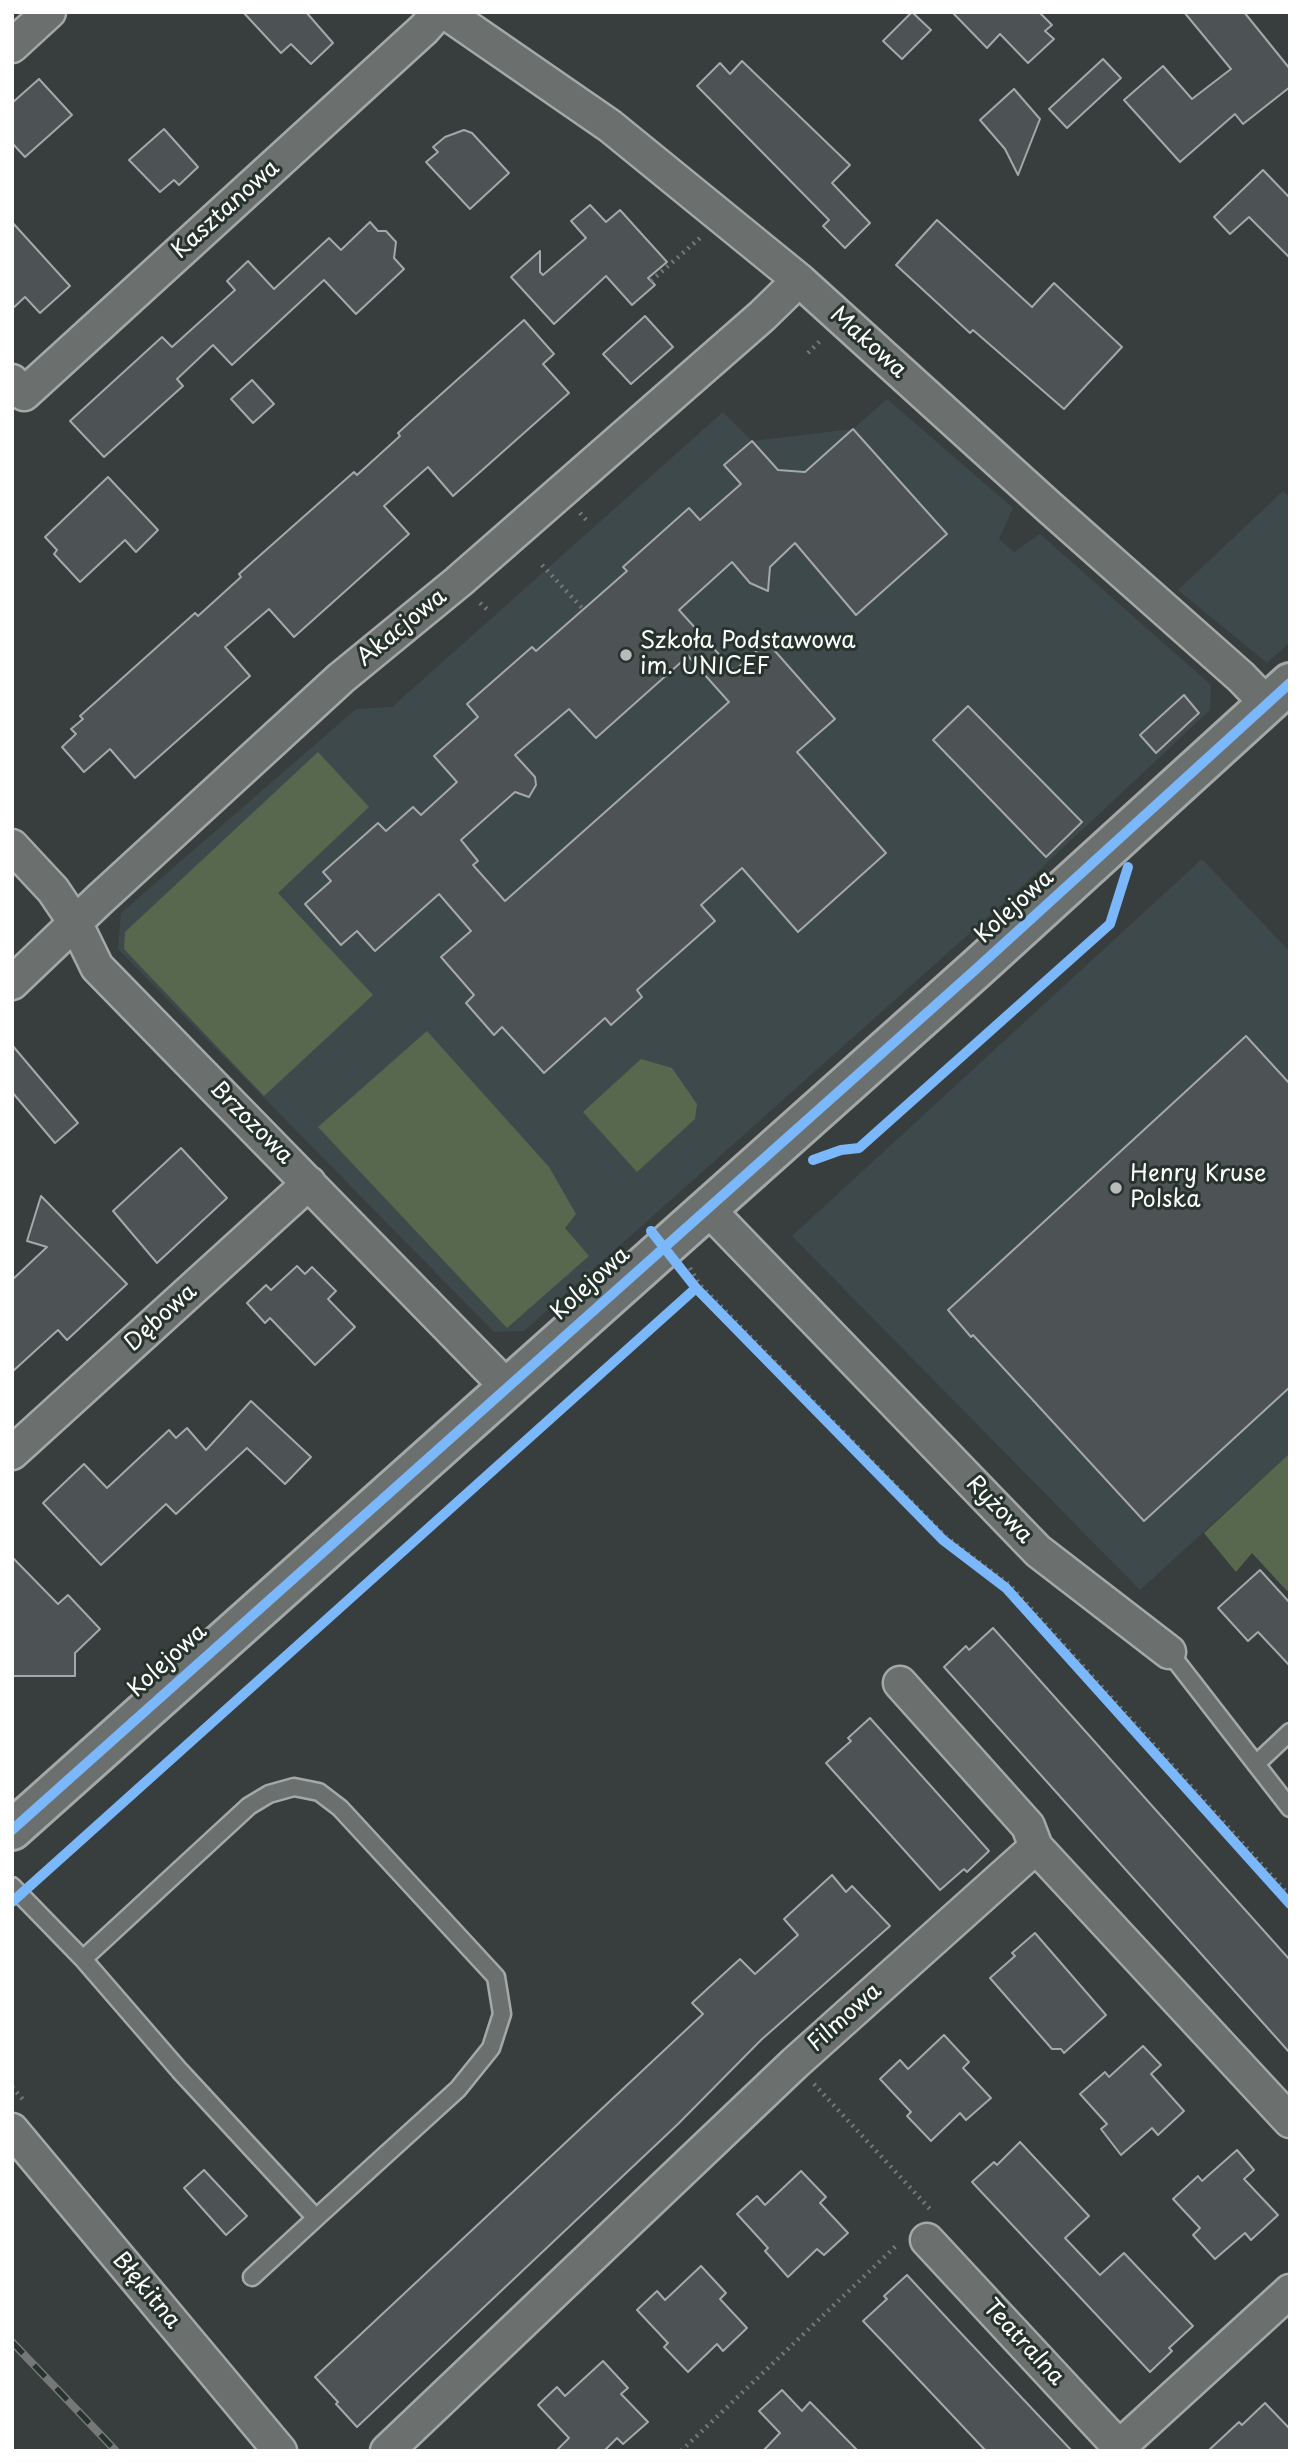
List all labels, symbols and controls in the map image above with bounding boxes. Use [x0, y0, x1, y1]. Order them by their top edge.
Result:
street label: Kasztanowa [167, 155, 285, 265]
street label: Makowa [824, 301, 912, 385]
street label: Akacjowa [351, 583, 453, 673]
place label: Szkoła Podstawowa im. UNICEF [640, 628, 856, 682]
marker: Szkoła Podstawowa im. UNICEF [618, 647, 634, 663]
street label: Kolejowa [970, 865, 1060, 949]
street label: Brzozowa [204, 1076, 298, 1170]
place label: Henry Kruse Polska [1130, 1161, 1267, 1215]
marker: Henry Kruse Polska [1108, 1180, 1124, 1196]
street label: Kolejowa [546, 1242, 636, 1326]
street label: Dębowa [119, 1278, 203, 1358]
street label: Ryżowa [960, 1470, 1038, 1550]
street label: Kolejowa [123, 1619, 213, 1703]
street label: Filmowa [802, 1978, 888, 2058]
street label: Błękitna [106, 2247, 186, 2335]
street label: Teatralna [976, 2294, 1070, 2392]

